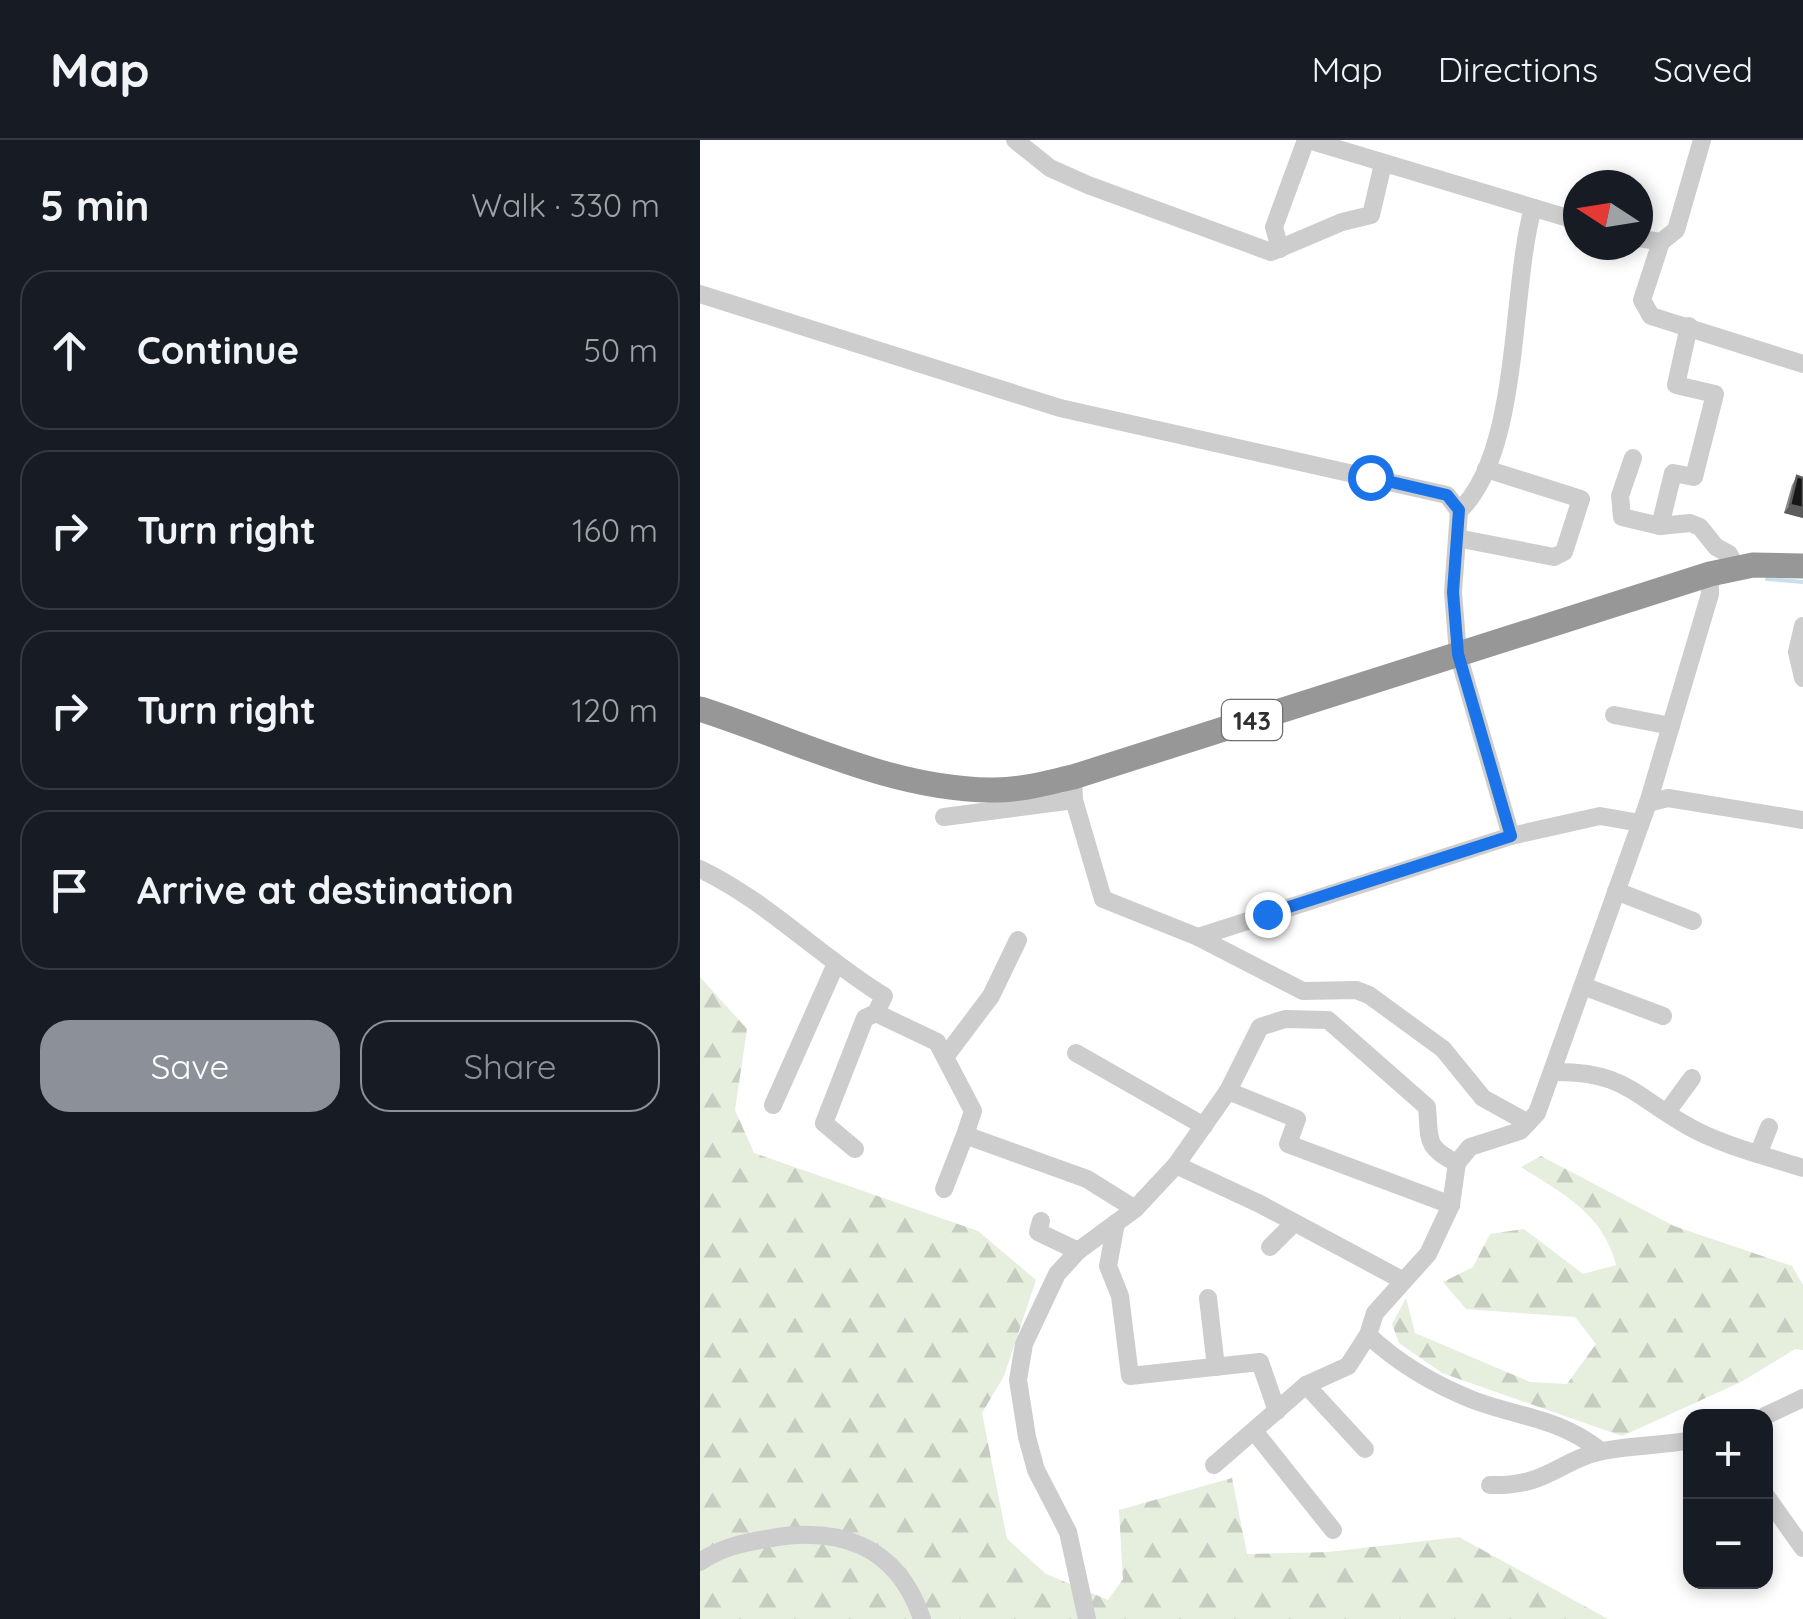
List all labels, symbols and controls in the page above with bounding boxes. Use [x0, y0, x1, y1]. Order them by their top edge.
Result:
text: Map [50, 39, 150, 99]
text: Map [1311, 47, 1383, 91]
text: Directions [1438, 47, 1598, 91]
text: Saved [1653, 47, 1753, 91]
north arrow [1563, 170, 1653, 260]
text: 5 min [40, 179, 150, 232]
text: Walk · 330 m [471, 185, 660, 225]
icon: ahead [42, 323, 97, 378]
text: Continue [137, 326, 299, 374]
text: 50 m [584, 330, 658, 370]
route start [1348, 455, 1394, 501]
icon: right [42, 503, 97, 558]
text: Turn right [137, 506, 316, 554]
text: 160 m [572, 510, 658, 550]
icon: right [42, 683, 97, 738]
text: Turn right [137, 686, 316, 734]
text: 120 m [571, 690, 658, 730]
road number: 143 [1222, 700, 1282, 740]
icon: arrive [42, 863, 97, 918]
text: Arrive at destination [137, 866, 514, 914]
route end [1245, 892, 1291, 938]
button: Save [40, 1020, 340, 1112]
button: Share [360, 1020, 660, 1112]
map controls [1683, 1409, 1773, 1589]
button: + [1683, 1409, 1773, 1499]
button: − [1683, 1499, 1773, 1589]

